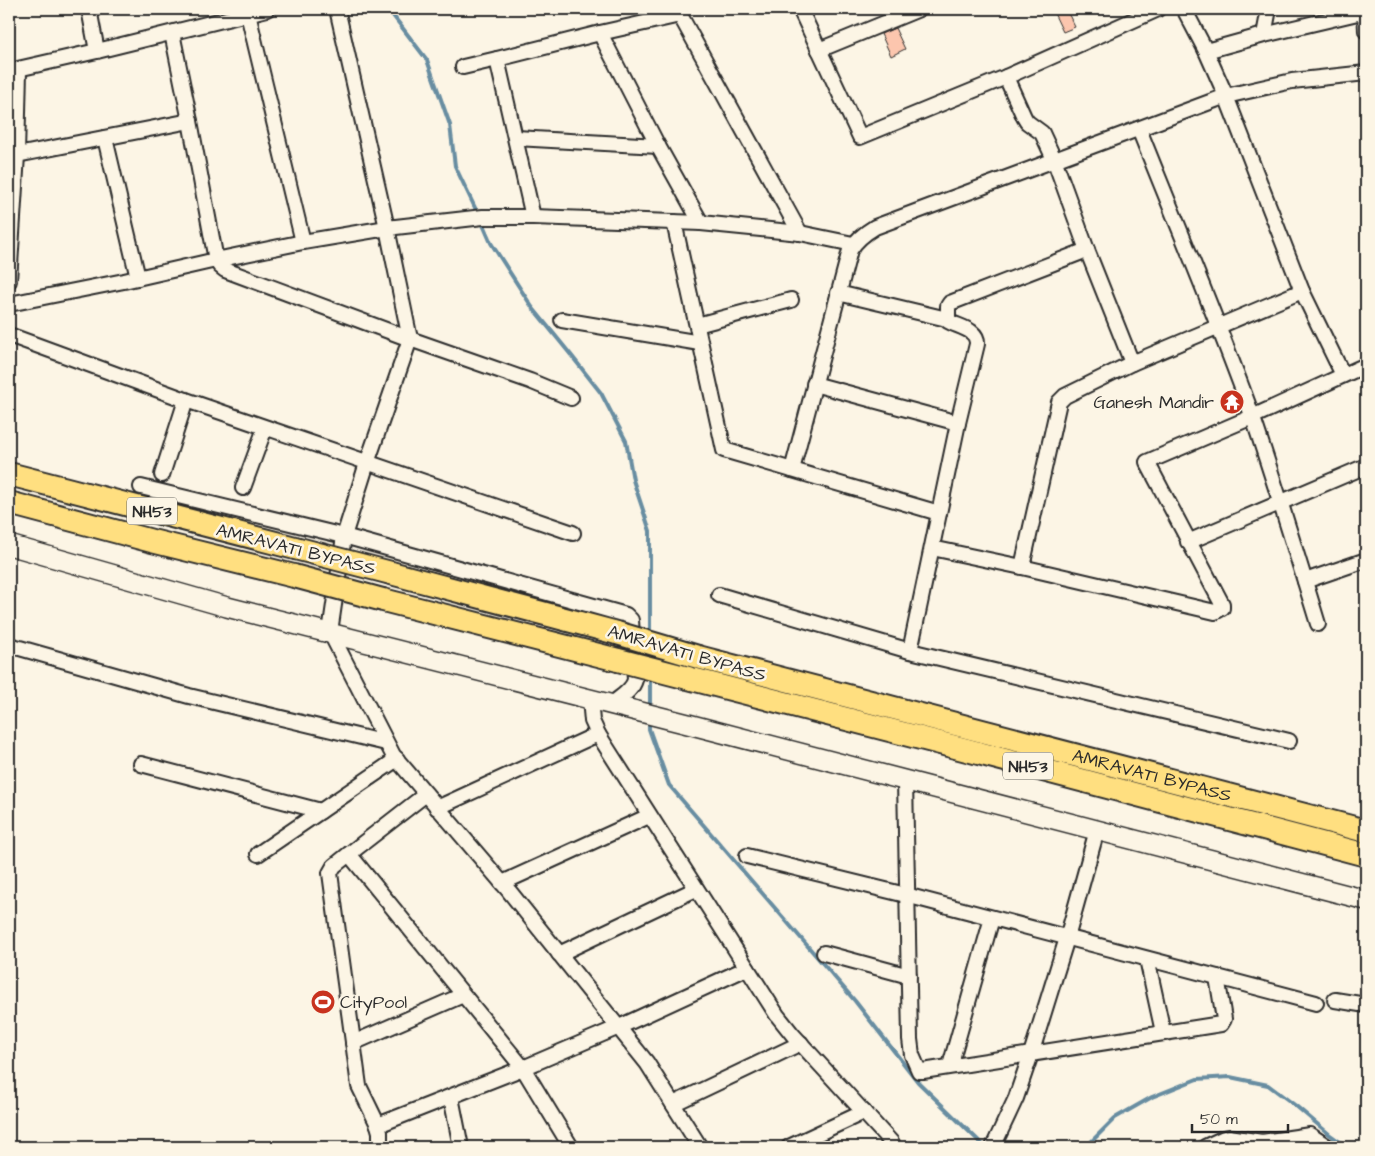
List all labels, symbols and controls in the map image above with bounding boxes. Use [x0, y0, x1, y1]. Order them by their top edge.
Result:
temple icon: Ganesh Mandir [1219, 389, 1245, 415]
place label: Ganesh Mandir [1094, 390, 1214, 415]
road number: NH53 [127, 498, 177, 524]
street label: AMRAVATI BYPASS [214, 518, 378, 581]
street label: AMRAVATI BYPASS [605, 619, 769, 688]
street label: AMRAVATI BYPASS [1070, 743, 1234, 808]
road number: NH53 [1003, 752, 1053, 779]
sports icon: CityPool [310, 989, 336, 1015]
place label: CityPool [340, 990, 407, 1016]
scale bar [1192, 1101, 1289, 1133]
text: 50 m [1200, 1109, 1238, 1130]

